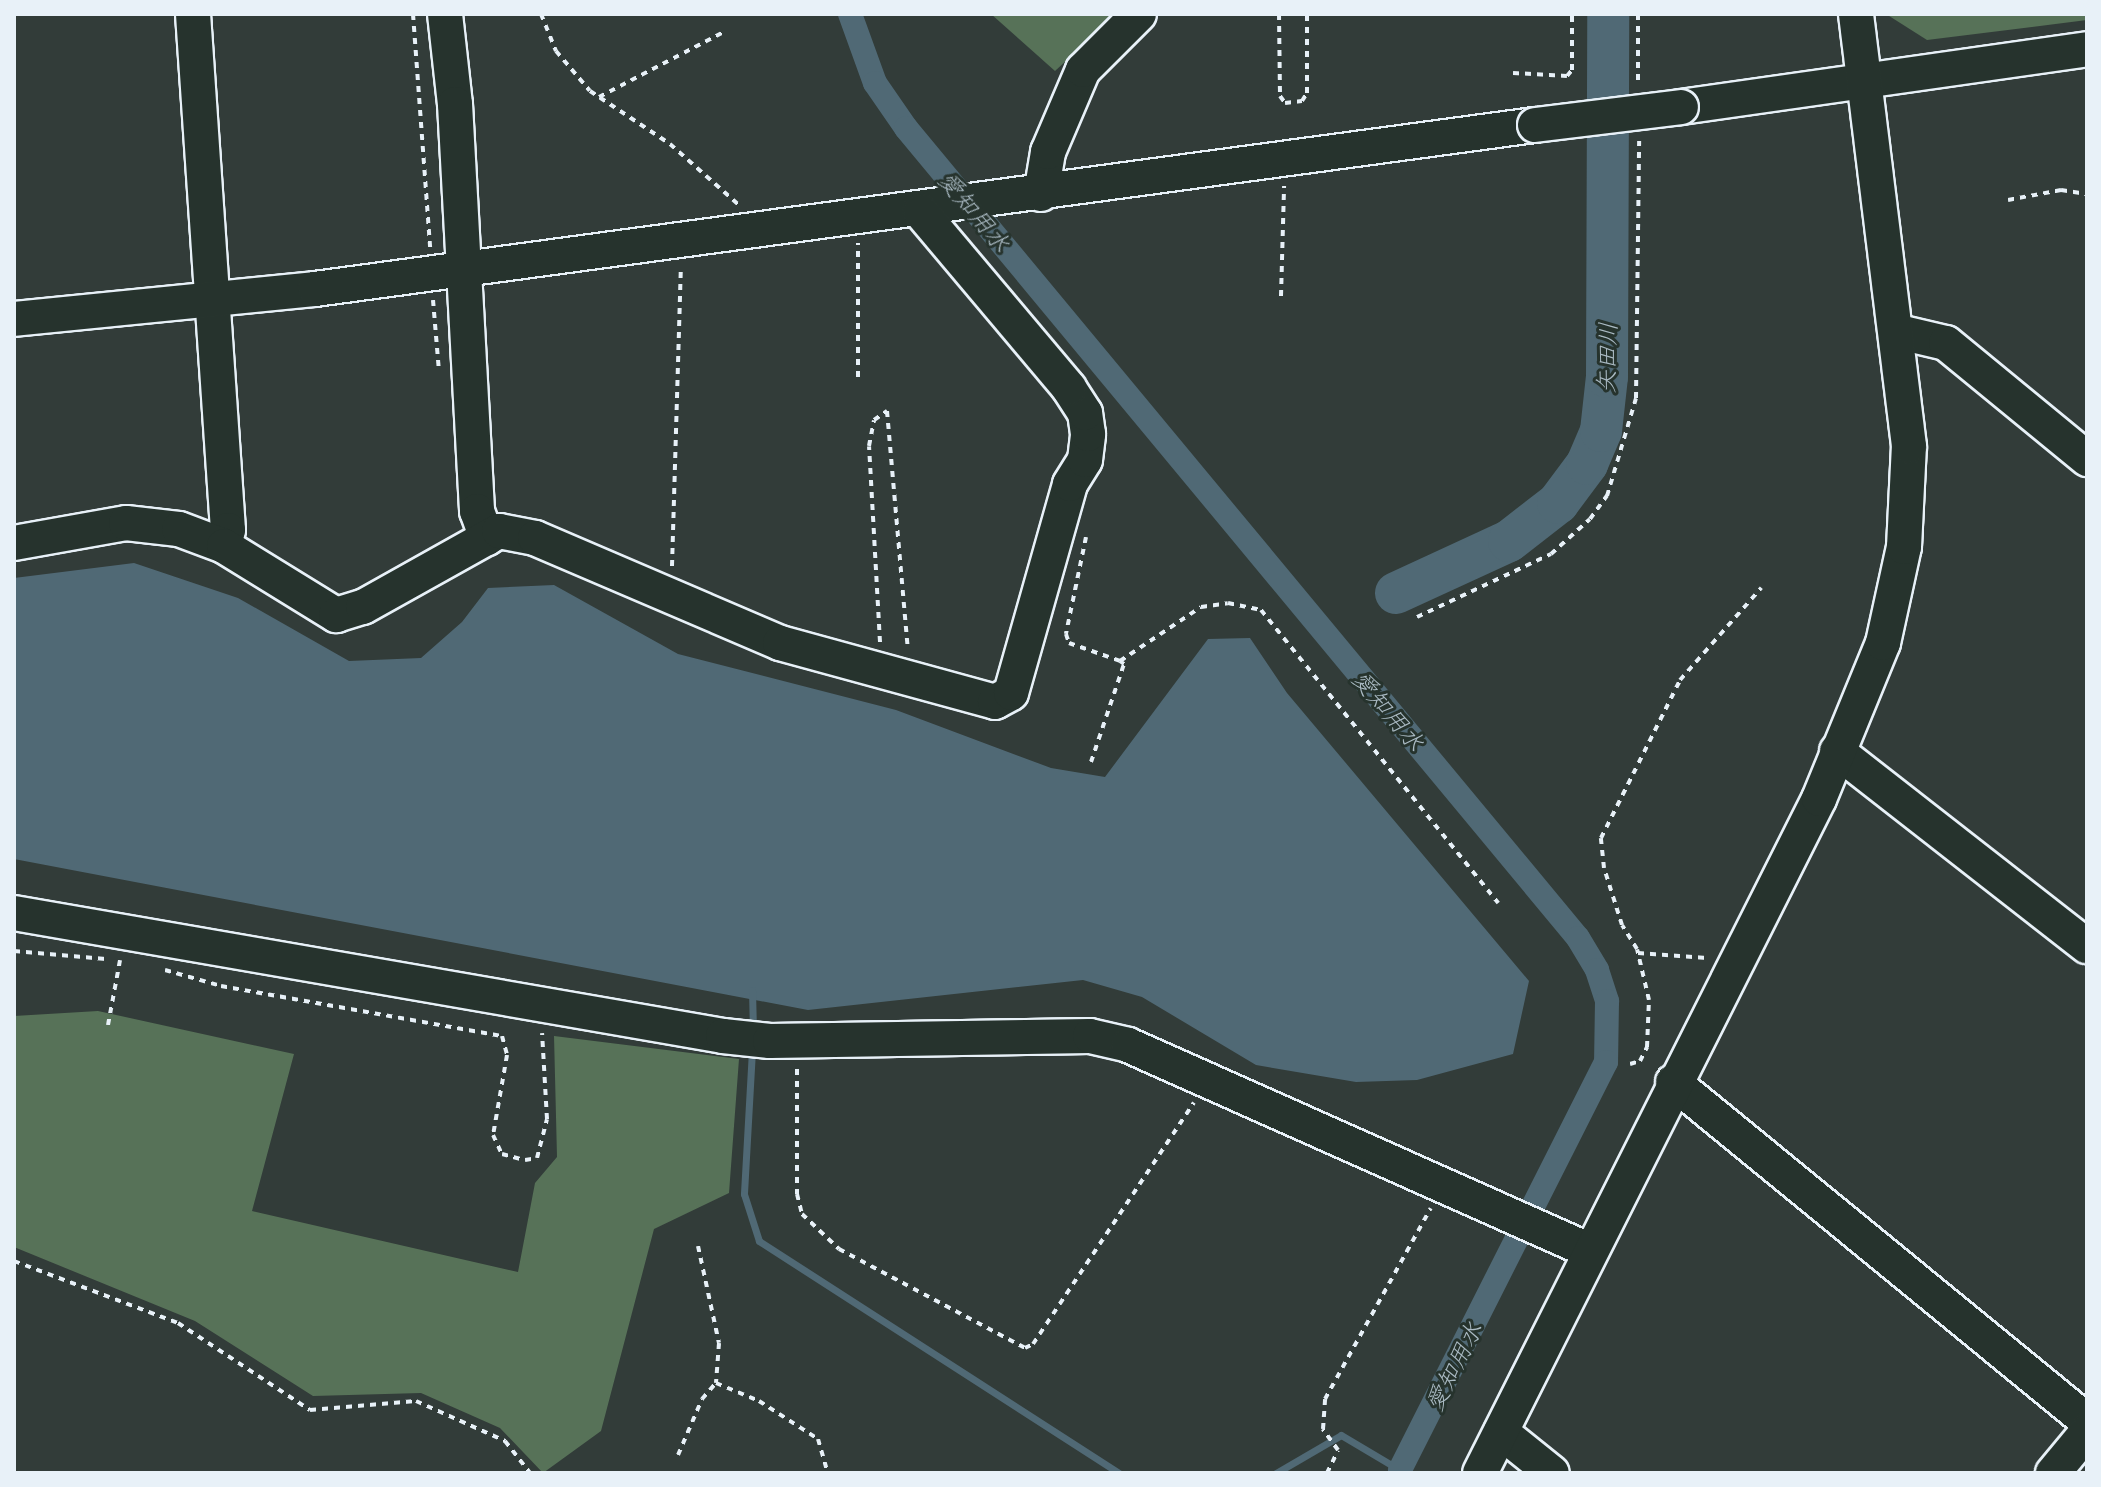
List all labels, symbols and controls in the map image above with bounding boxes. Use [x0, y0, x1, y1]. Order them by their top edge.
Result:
water label: 愛知用水 [933, 165, 1017, 257]
water label: 矢田川 [1590, 322, 1622, 394]
water label: 愛知用水 [1347, 664, 1431, 756]
water label: 愛知用水 [1418, 1317, 1488, 1415]

